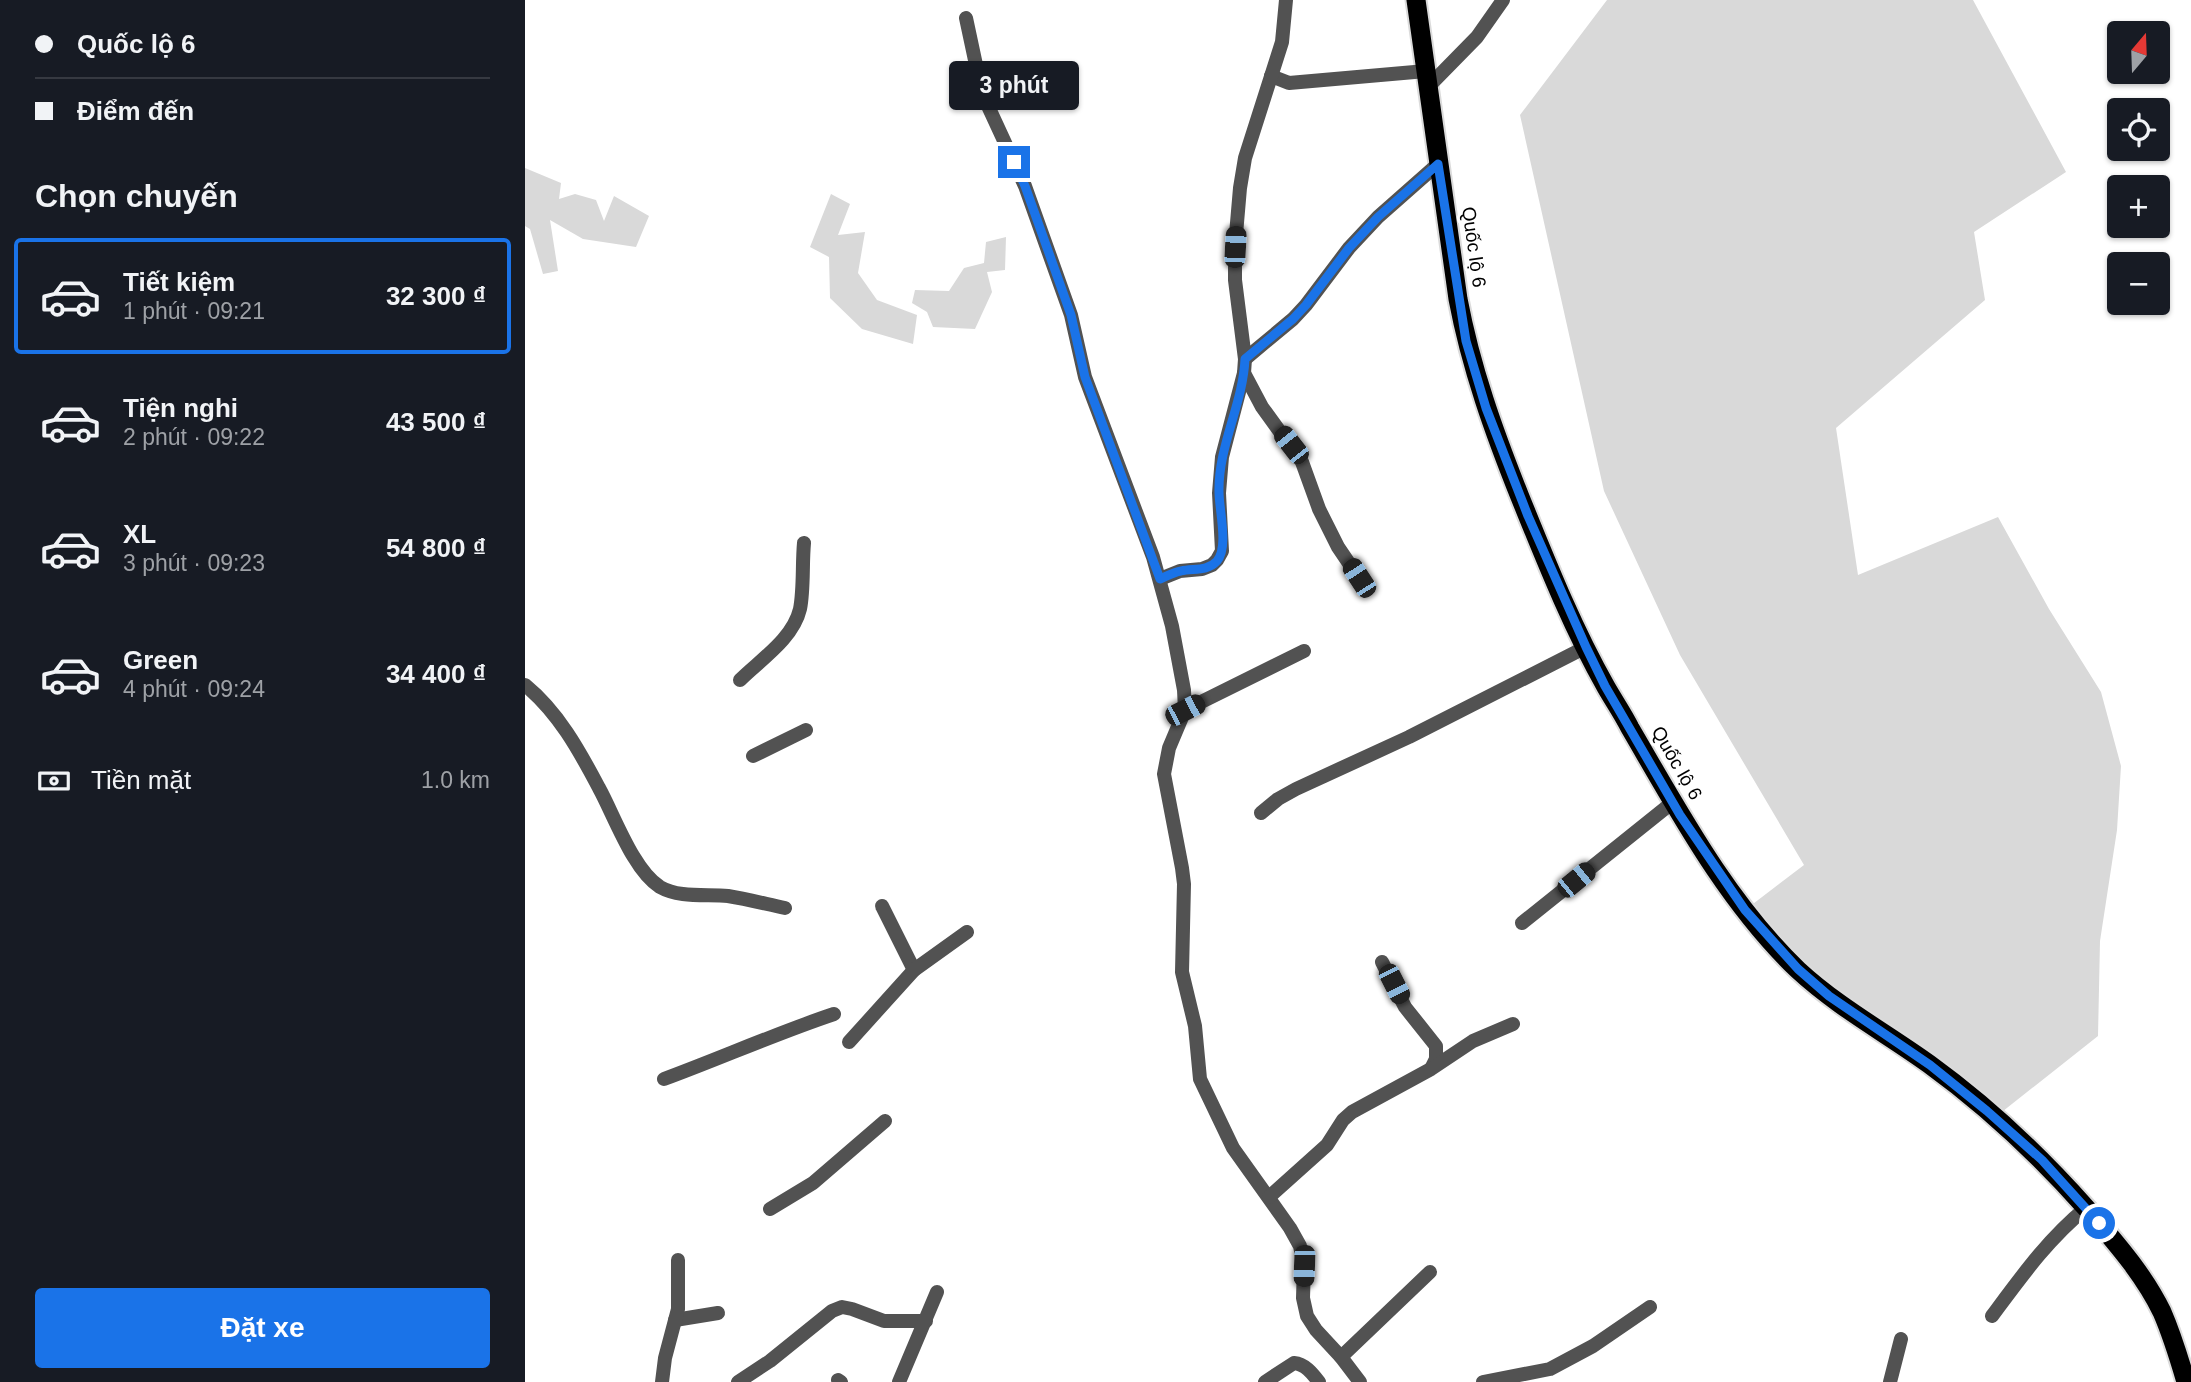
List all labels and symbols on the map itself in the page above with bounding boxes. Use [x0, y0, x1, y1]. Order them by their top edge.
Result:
north arrow [2107, 21, 2170, 84]
callout: 3 phút [949, 60, 1079, 110]
route end [998, 146, 1030, 178]
street label: Quốc lộ 6 [1458, 205, 1490, 289]
car [1224, 225, 1247, 269]
car [1270, 422, 1313, 468]
car [1339, 555, 1380, 601]
car [1162, 691, 1209, 729]
street label: Quốc lộ 6 [1648, 723, 1706, 803]
car [1554, 859, 1599, 901]
car [1376, 961, 1413, 1007]
route start [2083, 1207, 2115, 1239]
car [1293, 1245, 1316, 1287]

